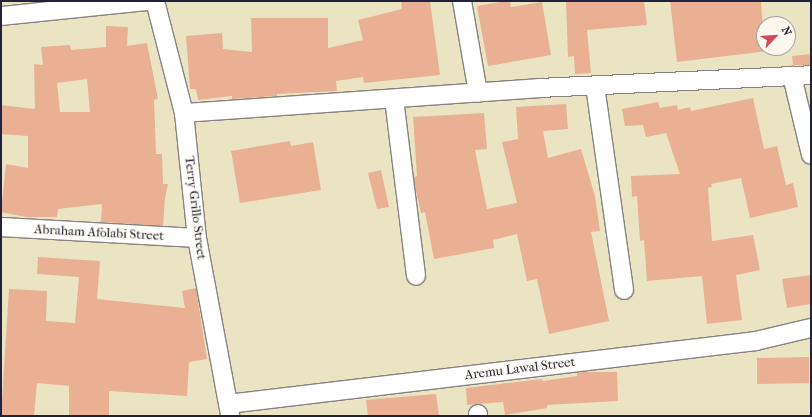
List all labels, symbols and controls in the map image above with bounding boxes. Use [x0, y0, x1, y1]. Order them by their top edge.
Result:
north arrow [756, 16, 796, 56]
text: N [779, 25, 794, 38]
street label: Terry Grillo Street [181, 155, 209, 261]
street label: Abraham Afolabi Street [34, 222, 164, 244]
street label: Aremu Lawal Street [464, 354, 576, 384]

